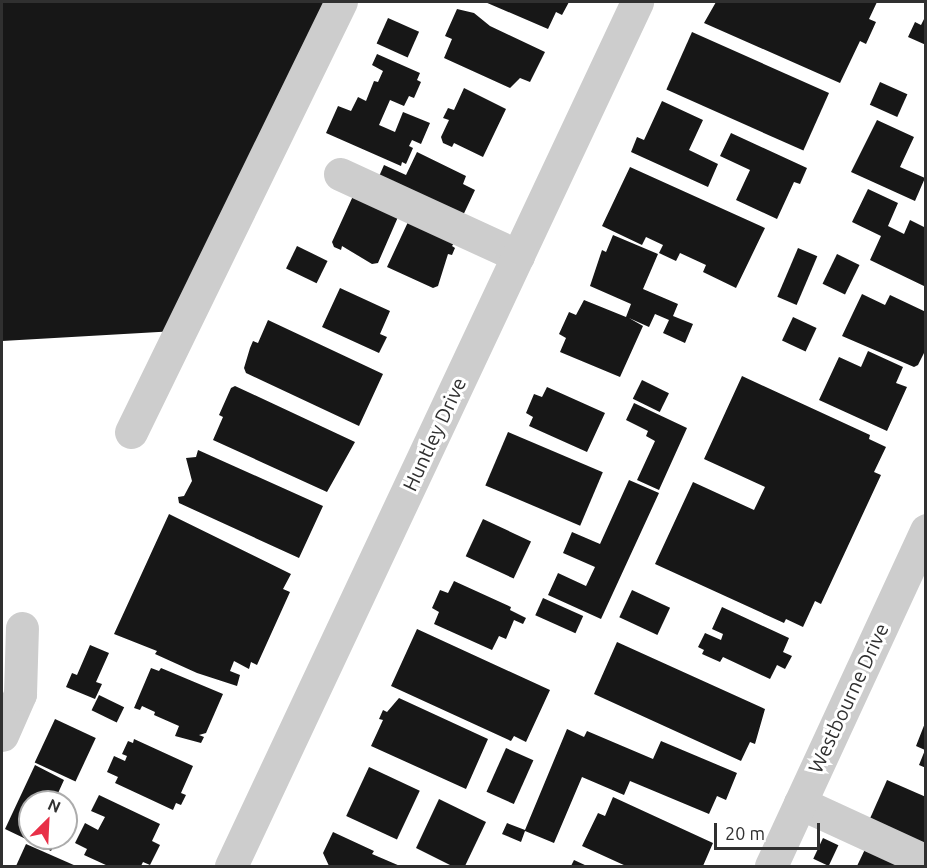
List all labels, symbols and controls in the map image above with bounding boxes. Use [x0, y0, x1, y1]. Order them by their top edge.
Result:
street label: Huntley Drive [397, 373, 471, 495]
street label: Westbourne Drive [803, 619, 893, 777]
north arrow [18, 790, 78, 850]
text: N [45, 795, 64, 816]
scale bar [717, 811, 824, 849]
text: 20 m [725, 823, 765, 843]

